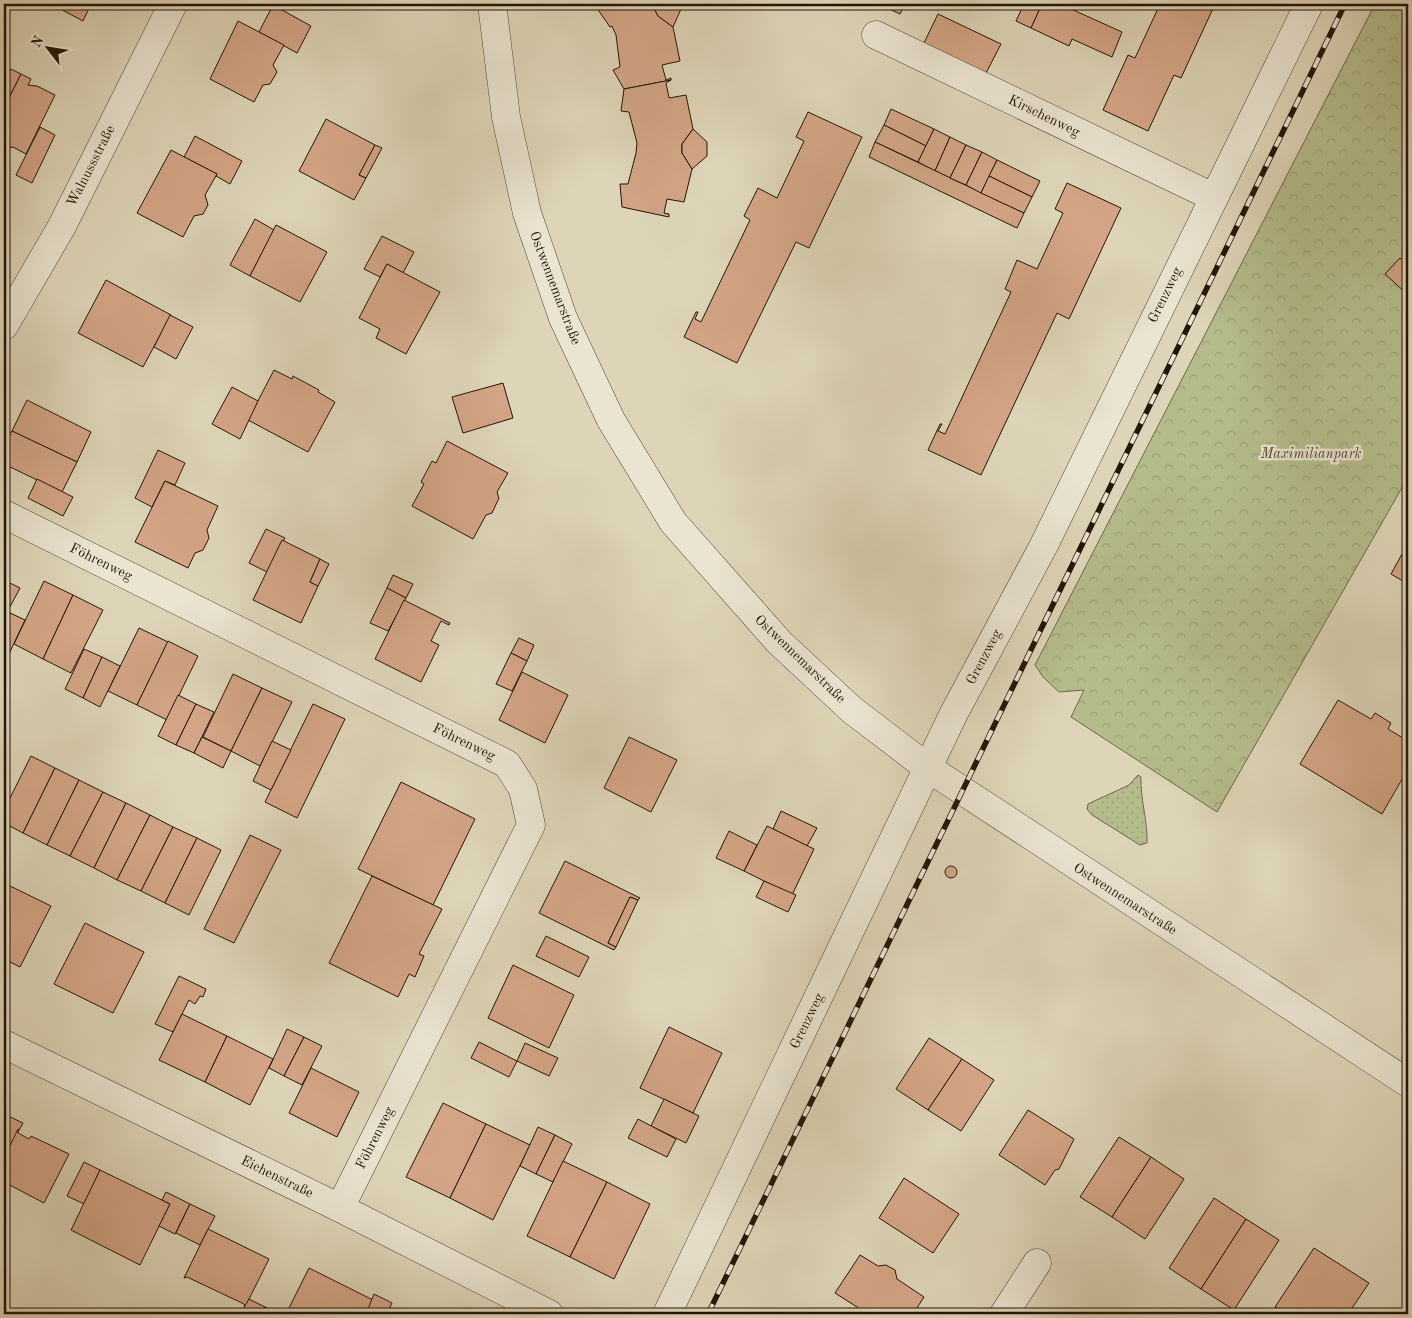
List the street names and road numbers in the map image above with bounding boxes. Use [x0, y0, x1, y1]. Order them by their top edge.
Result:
street label: Kirschenweg [1006, 93, 1083, 140]
street label: Walnussstraße [65, 123, 117, 209]
street label: Ostwennemarstraße [527, 229, 583, 347]
street label: Grenzweg [1146, 264, 1185, 325]
street label: Föhrenweg [67, 541, 135, 583]
street label: Ostwennemarstraße [752, 612, 848, 706]
street label: Grenzweg [964, 627, 1005, 687]
street label: Föhrenweg [430, 721, 498, 763]
street label: Ostwennemarstraße [1071, 860, 1179, 938]
street label: Grenzweg [788, 990, 827, 1051]
street label: Föhrenweg [353, 1104, 397, 1171]
street label: Eichenstraße [239, 1153, 315, 1201]

